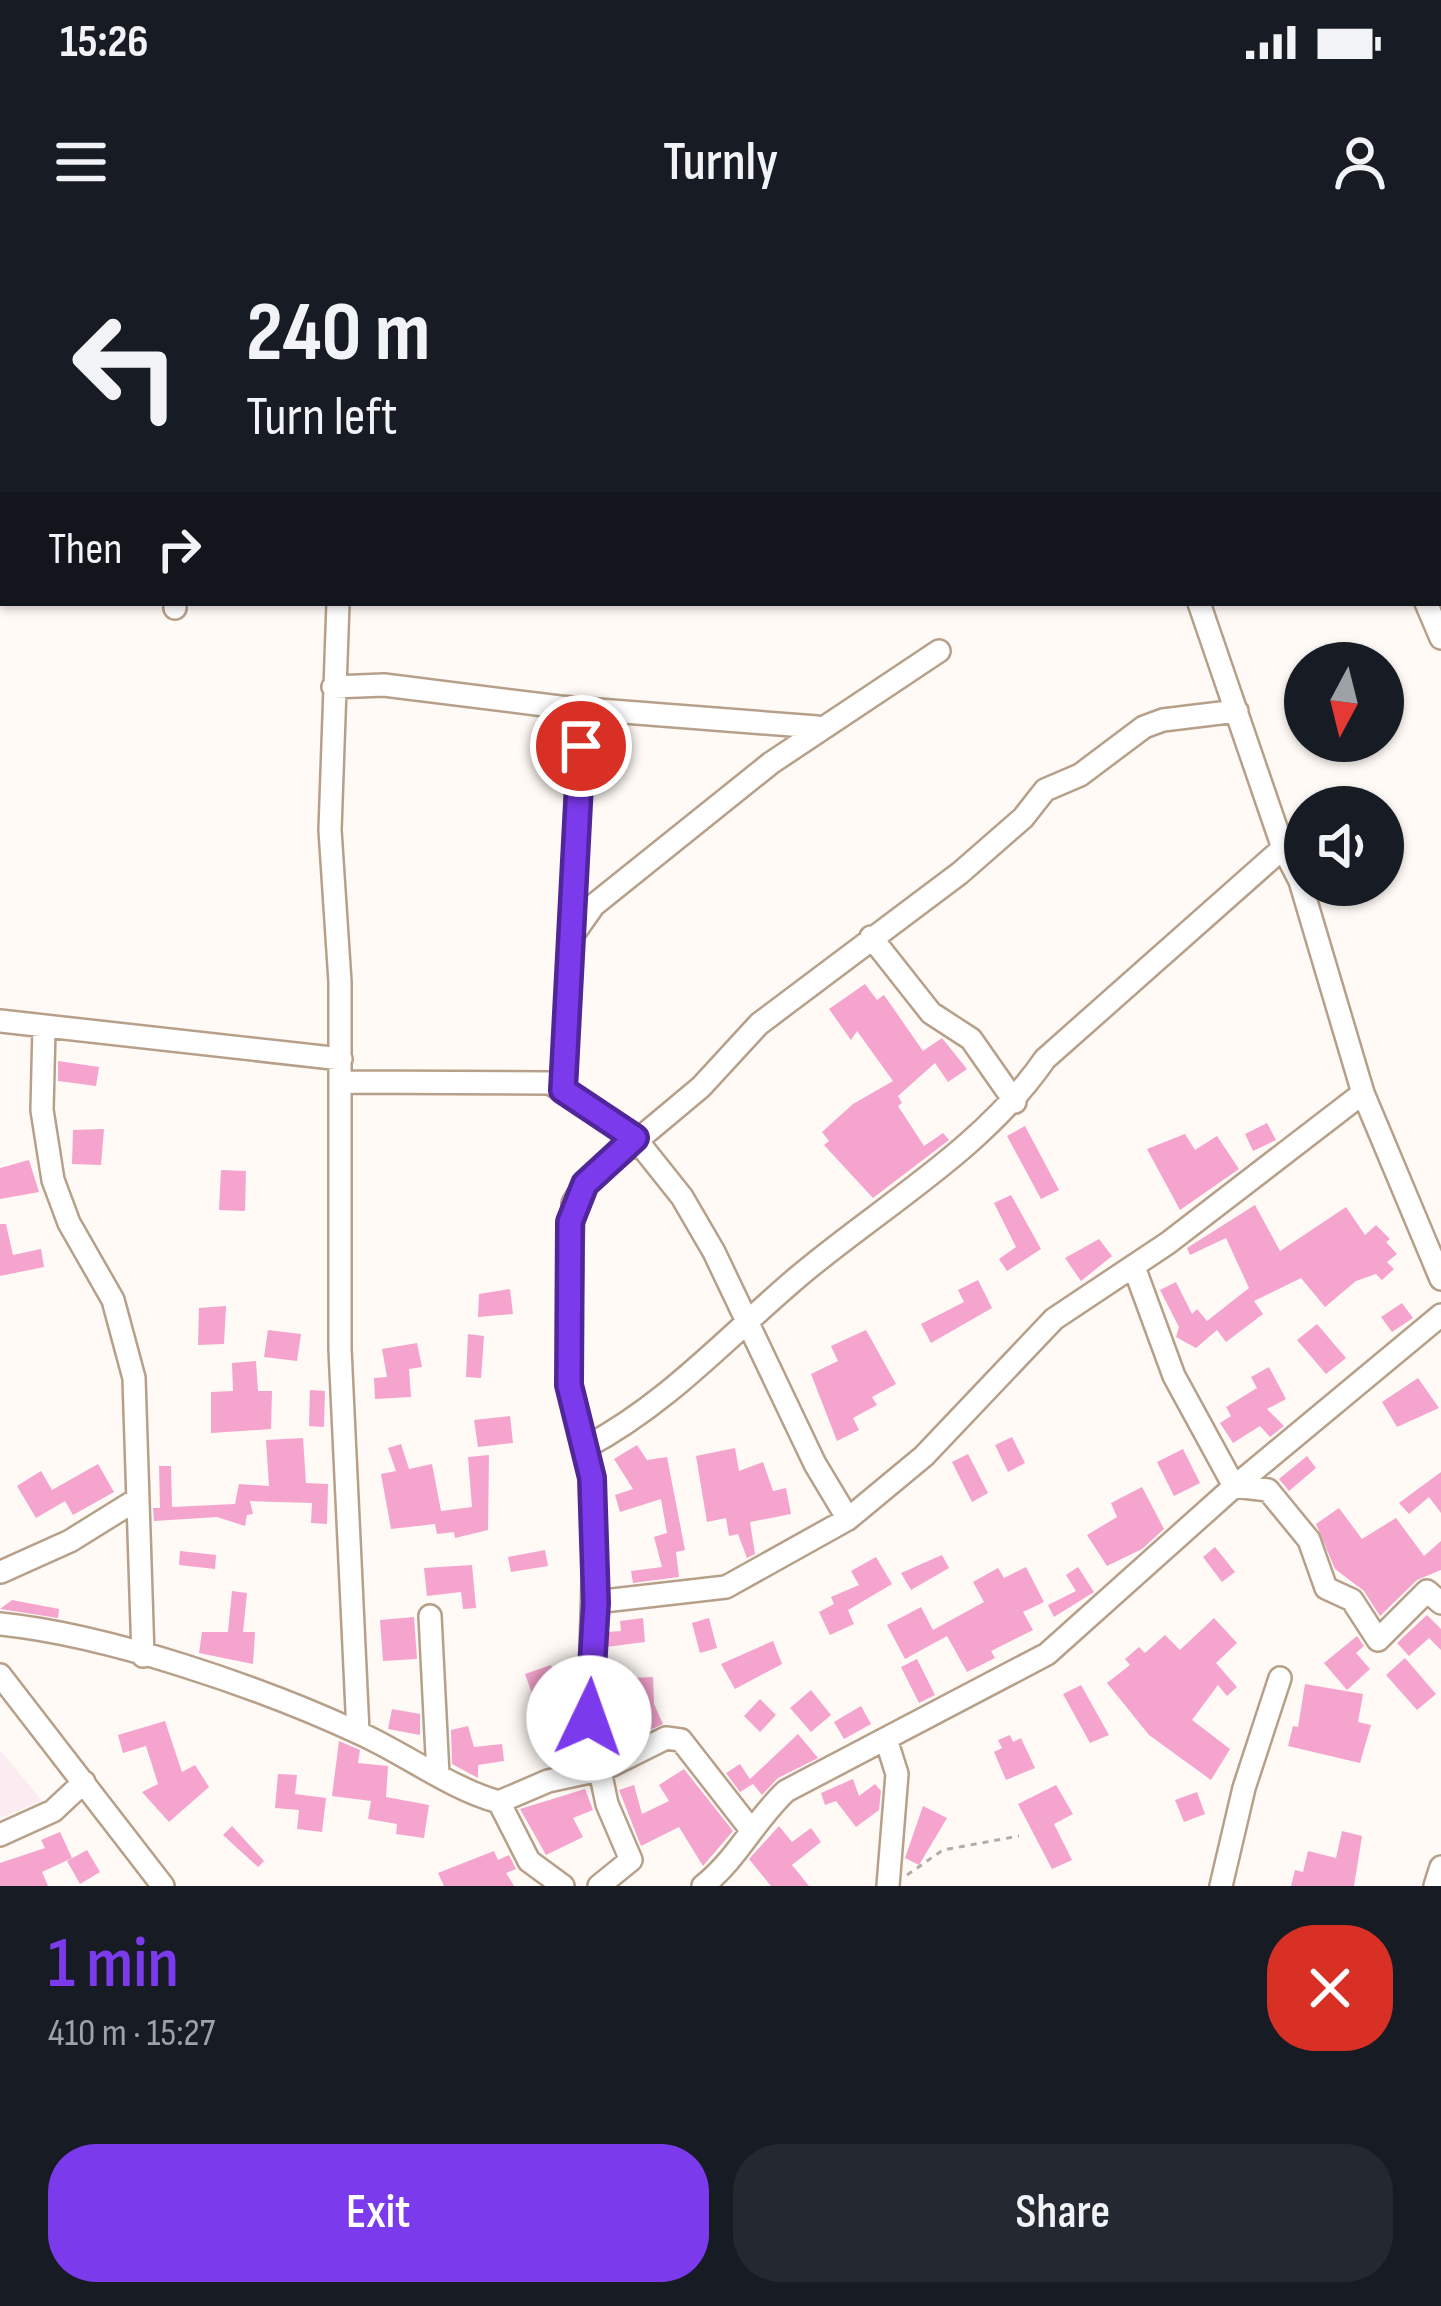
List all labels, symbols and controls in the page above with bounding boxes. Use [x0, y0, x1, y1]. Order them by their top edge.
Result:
text: 15:26 [60, 15, 148, 70]
icon: menu [48, 129, 114, 195]
icon: person [1327, 129, 1393, 195]
text: Turnly [663, 130, 778, 195]
text: 240 m [246, 283, 430, 384]
icon: left [48, 288, 204, 444]
text: Turn left [246, 385, 398, 450]
icon: right [146, 516, 212, 582]
text: Then [48, 522, 122, 577]
north arrow [1284, 642, 1404, 762]
map controls [1284, 642, 1404, 906]
pin [530, 695, 632, 797]
icon: arrive [548, 713, 614, 779]
button: sound [1284, 786, 1404, 906]
position arrow [526, 1655, 652, 1781]
text: 1 min [48, 1921, 179, 2008]
button: close [1267, 1925, 1393, 2051]
text: 410 m · 15:27 [48, 2010, 215, 2057]
button: Exit [48, 2144, 709, 2282]
button: Share [733, 2144, 1393, 2282]

